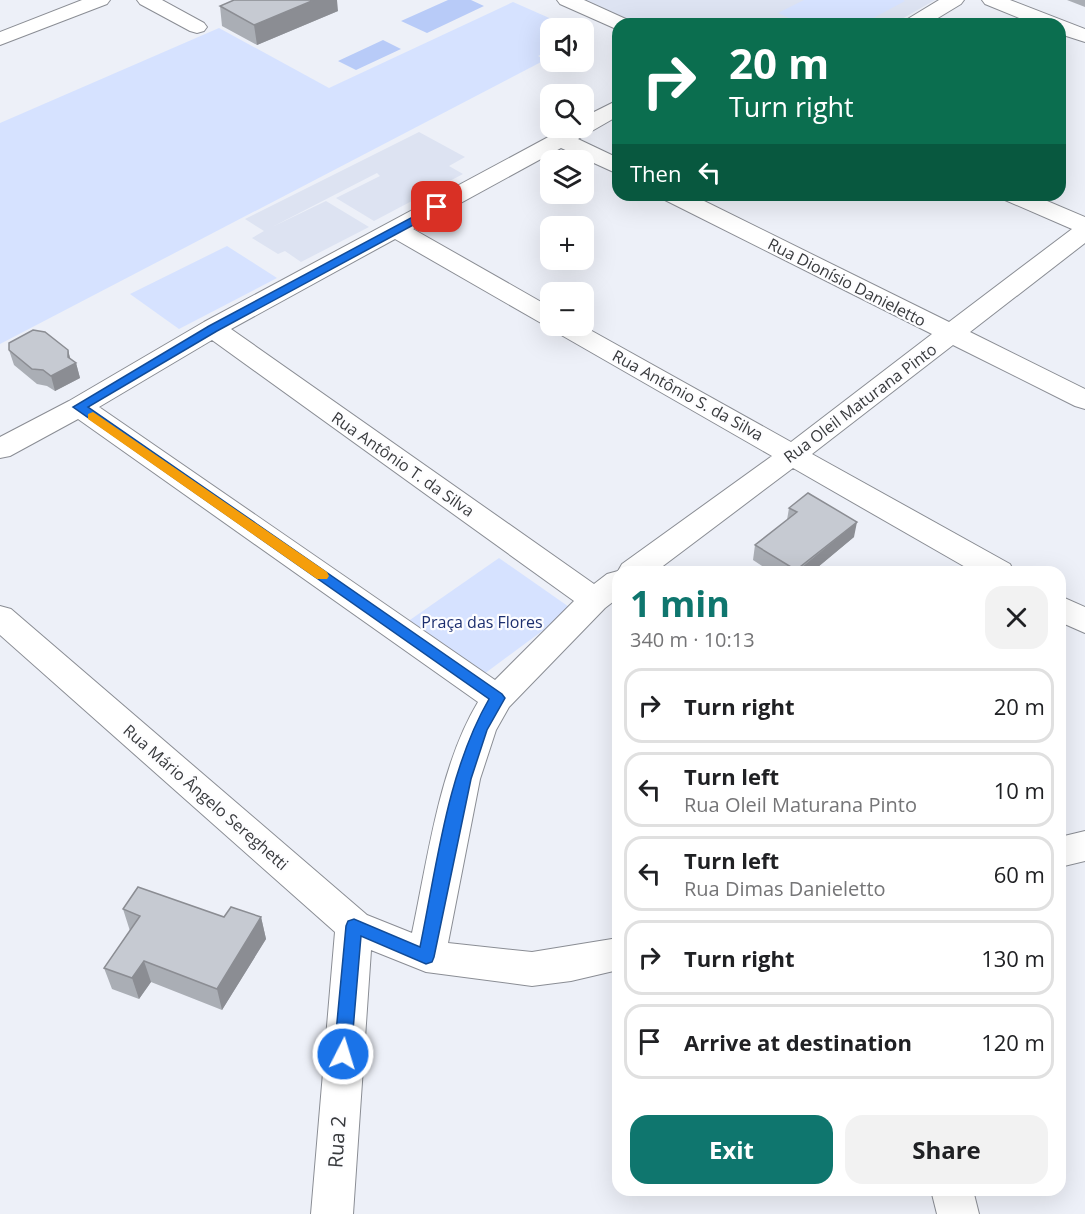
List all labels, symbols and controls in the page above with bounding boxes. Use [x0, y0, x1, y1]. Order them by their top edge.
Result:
map controls [540, 18, 594, 336]
button: sound [540, 18, 594, 72]
text: 20 m [729, 34, 829, 91]
icon: right [630, 42, 708, 120]
button: search [540, 84, 594, 138]
text: Turn right [729, 88, 854, 125]
button: layers [540, 150, 594, 204]
icon: left [693, 156, 726, 189]
text: Then [630, 158, 681, 188]
pin [411, 181, 462, 232]
icon: arrive [420, 190, 453, 223]
button: + [540, 216, 594, 270]
street label: Rua Dionísio Danieletto [764, 233, 930, 331]
button: − [540, 282, 594, 336]
street label: Rua Oleil Maturana Pinto [779, 338, 941, 468]
street label: Rua Antônio S. da Silva [609, 344, 767, 446]
street label: Rua Antônio T. da Silva [327, 406, 479, 522]
text: 1 min [630, 579, 730, 628]
button: close [985, 586, 1048, 649]
park label: Praça das Flores [421, 611, 543, 633]
text: 340 m · 10:13 [630, 626, 755, 653]
icon: right [633, 689, 666, 722]
text: Turn right [684, 691, 795, 721]
text: 20 m [994, 691, 1045, 721]
street label: Rua Mário Ângelo Sereghetti [119, 719, 293, 875]
text: Turn left [684, 761, 779, 791]
icon: left [633, 773, 666, 806]
text: 10 m [994, 775, 1045, 805]
text: Rua Oleil Maturana Pinto [684, 791, 917, 818]
text: Turn left [684, 845, 779, 875]
icon: left [633, 857, 666, 890]
text: 60 m [994, 859, 1045, 889]
text: Rua Dimas Danieletto [684, 875, 886, 902]
icon: right [633, 941, 666, 974]
text: Turn right [684, 943, 795, 973]
text: 130 m [981, 943, 1045, 973]
position arrow [311, 1022, 375, 1086]
icon: arrive [633, 1025, 666, 1058]
text: Arrive at destination [684, 1027, 912, 1057]
text: 120 m [981, 1027, 1045, 1057]
street label: Rua 2 [321, 1115, 352, 1169]
button: Exit [630, 1115, 833, 1184]
button: Share [845, 1115, 1048, 1184]

